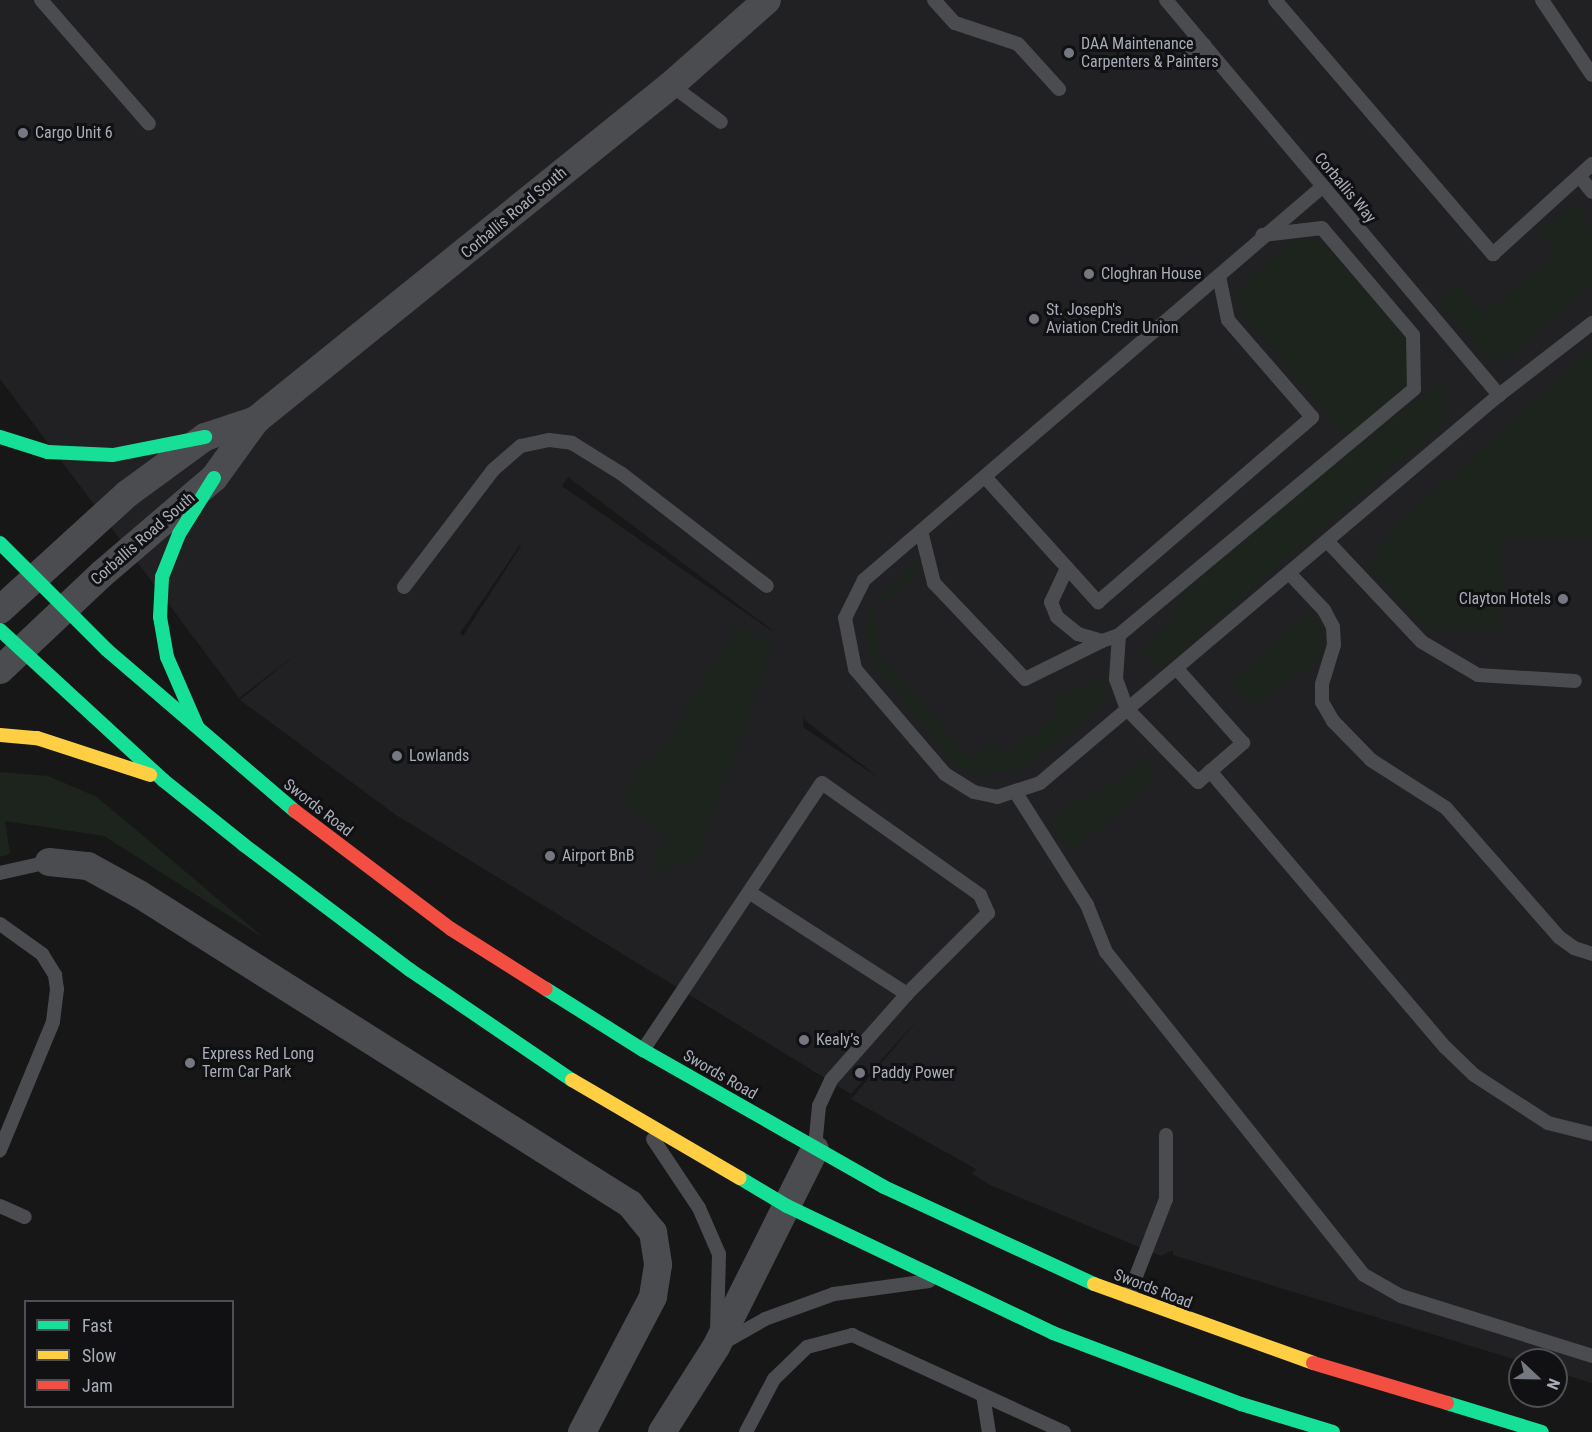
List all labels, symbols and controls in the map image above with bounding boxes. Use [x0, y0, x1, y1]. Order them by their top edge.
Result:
place label: DAA Maintenance Carpenters & Painters [1081, 34, 1218, 72]
marker: DAA Maintenance Carpenters & Painters [1062, 46, 1076, 60]
place label: Cargo Unit 6 [35, 123, 113, 143]
marker: Cargo Unit 6 [16, 126, 30, 140]
street label: Corballis Way [1310, 149, 1380, 227]
street label: Corballis Road South [457, 163, 571, 263]
place label: Cloghran House [1101, 264, 1202, 284]
marker: Cloghran House [1082, 267, 1096, 281]
place label: St. Joseph's Aviation Credit Union [1046, 300, 1178, 338]
marker: St. Joseph's Aviation Credit Union [1027, 312, 1041, 326]
street label: Corballis Road South [87, 489, 199, 589]
place label: Clayton Hotels [1459, 589, 1551, 609]
marker: Clayton Hotels [1556, 592, 1570, 606]
place label: Lowlands [409, 746, 469, 766]
marker: Lowlands [390, 749, 404, 763]
street label: Swords Road [280, 775, 356, 841]
place label: Airport BnB [562, 846, 635, 866]
marker: Airport BnB [543, 849, 557, 863]
place label: Kealy’s [816, 1030, 860, 1050]
marker: Kealy’s [797, 1033, 811, 1047]
place label: Express Red Long Term Car Park [202, 1044, 314, 1082]
street label: Swords Road [679, 1046, 761, 1104]
marker: Express Red Long Term Car Park [183, 1056, 197, 1070]
place label: Paddy Power [872, 1063, 954, 1083]
marker: Paddy Power [853, 1066, 867, 1080]
street label: Swords Road [1111, 1265, 1195, 1313]
legend [24, 1300, 234, 1408]
text: Fast [82, 1315, 113, 1336]
text: Slow [82, 1345, 116, 1366]
north arrow [1508, 1348, 1568, 1408]
text: Jam [82, 1375, 113, 1396]
text: N [1543, 1376, 1564, 1392]

